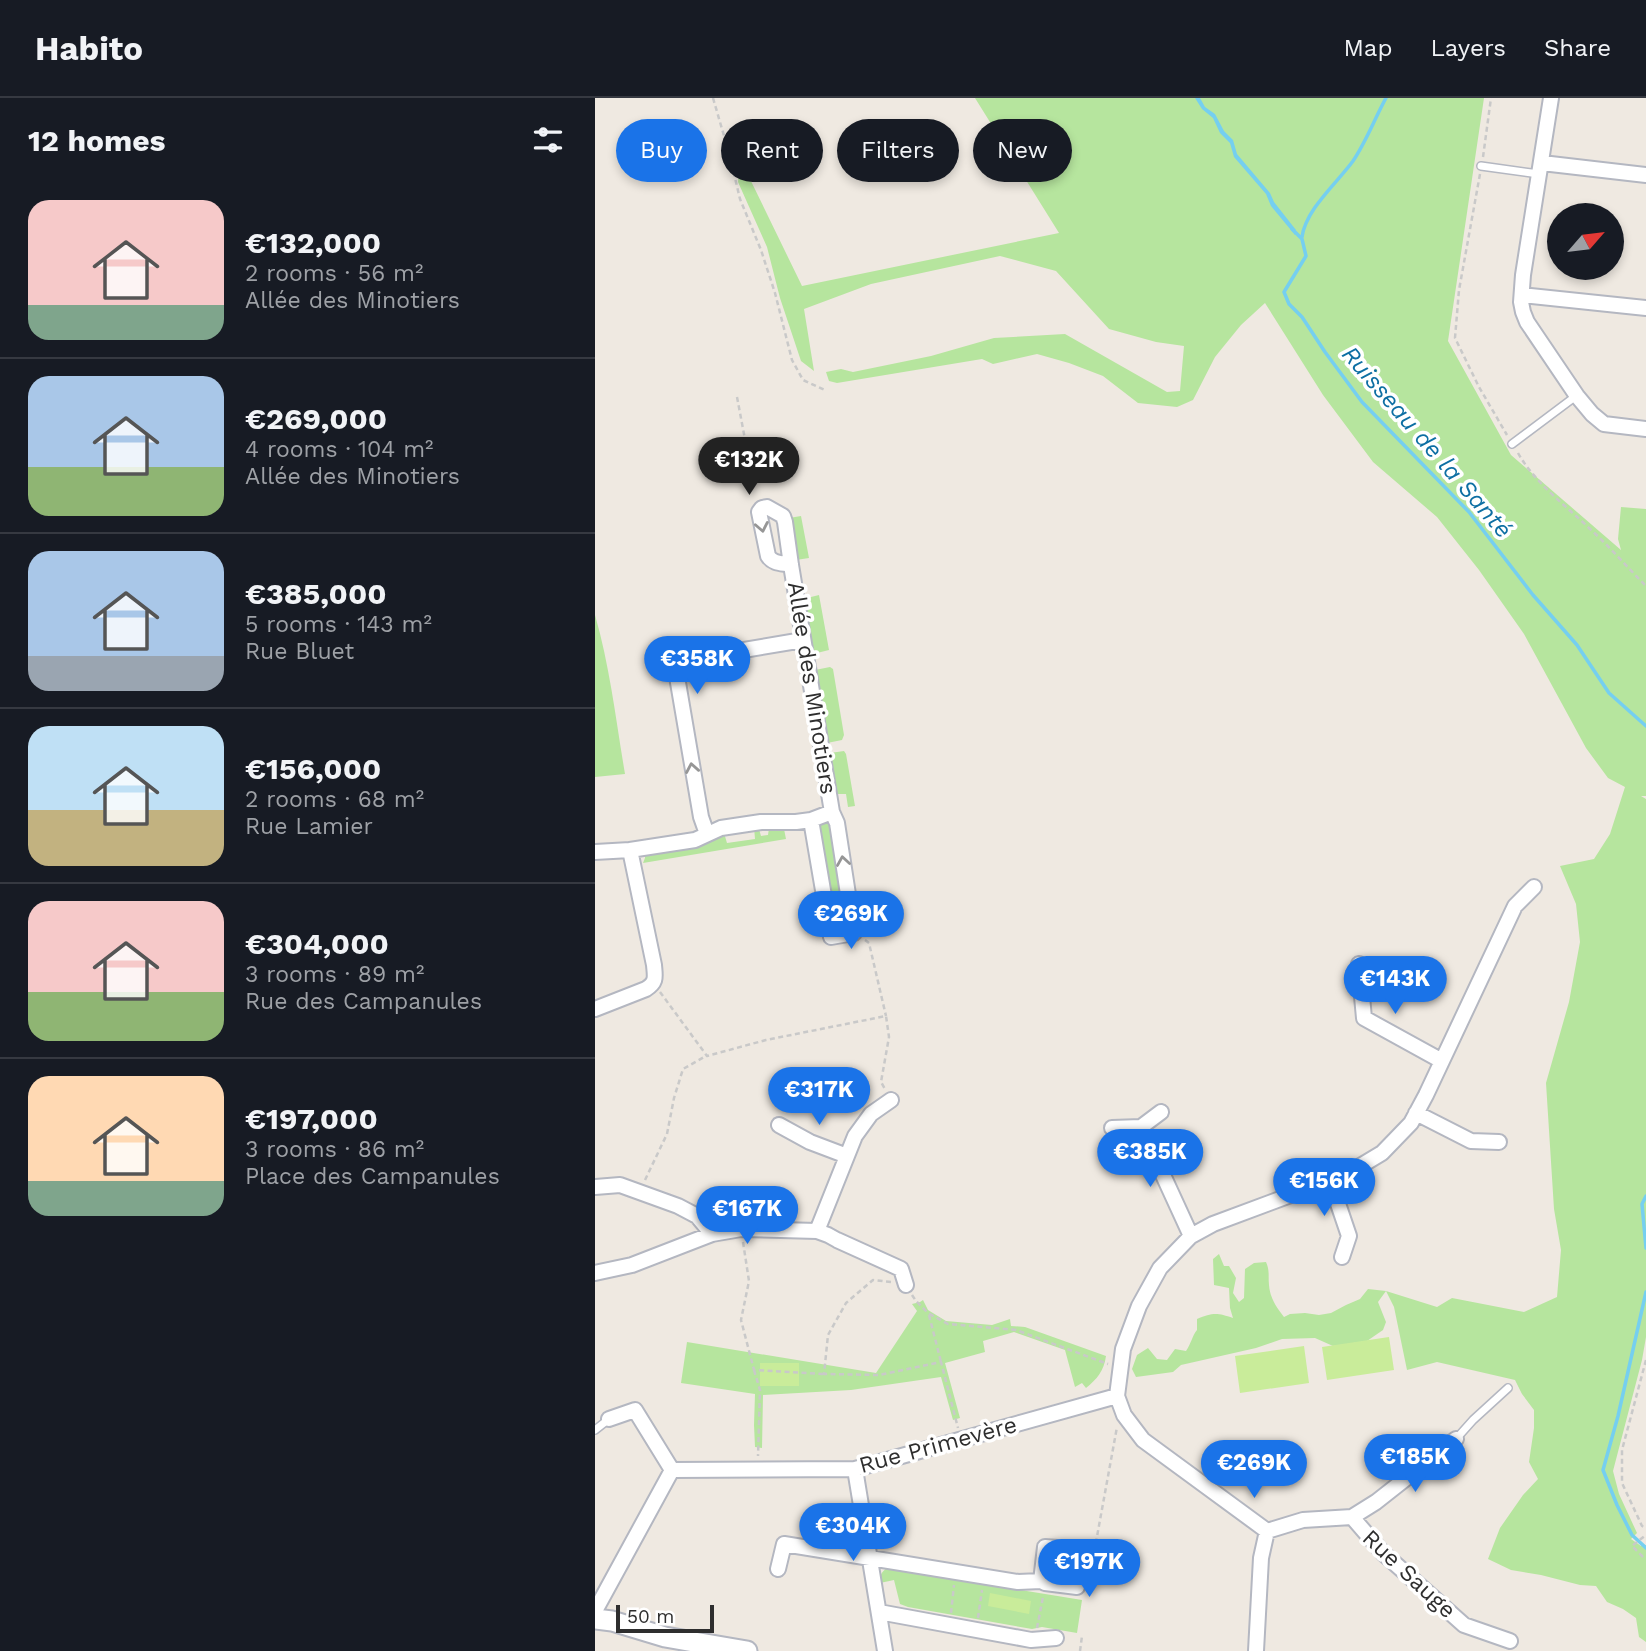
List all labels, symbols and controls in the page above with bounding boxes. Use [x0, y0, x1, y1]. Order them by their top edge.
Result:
text: Habito [35, 29, 143, 68]
text: Map [1344, 34, 1392, 62]
text: Layers [1430, 34, 1506, 62]
text: Share [1544, 34, 1611, 62]
chip: Buy [616, 119, 707, 182]
chip: Rent [721, 119, 823, 182]
chip: Filters [837, 119, 959, 182]
chip: New [973, 119, 1072, 182]
icon: filters [529, 121, 567, 159]
text: 12 homes [28, 123, 166, 158]
north arrow [1547, 203, 1624, 280]
map controls [1547, 203, 1624, 280]
text: €132,000 [245, 225, 381, 260]
icon: home [84, 228, 168, 312]
text: 2 rooms · 56 m² [245, 260, 423, 287]
text: Allée des Minotiers [245, 287, 460, 314]
water label: Ruisseau de la Santé [1336, 340, 1518, 544]
text: €269,000 [245, 401, 387, 436]
icon: home [84, 404, 168, 488]
text: 4 rooms · 104 m² [245, 436, 433, 463]
pin: €132K [700, 438, 798, 497]
text: €132K [714, 446, 784, 473]
text: Allée des Minotiers [245, 463, 460, 490]
one-way arrow [754, 521, 769, 533]
text: €385,000 [245, 576, 387, 611]
icon: home [84, 579, 168, 663]
street label: Allée des Minotiers [782, 580, 842, 796]
text: 5 rooms · 143 m² [245, 611, 432, 638]
pin: €358K [648, 636, 746, 696]
text: Rue Bluet [245, 638, 354, 665]
text: €358K [660, 645, 734, 672]
text: €156,000 [245, 751, 381, 786]
icon: home [84, 754, 168, 838]
one-way arrow [685, 762, 700, 774]
text: 2 rooms · 68 m² [245, 786, 424, 813]
text: Rue Lamier [245, 813, 373, 840]
one-way arrow [836, 855, 851, 867]
pin: €269K [802, 892, 900, 951]
text: €269K [814, 900, 888, 927]
text: €304,000 [245, 926, 389, 961]
icon: home [84, 929, 168, 1013]
pin: €143K [1346, 956, 1444, 1016]
text: 3 rooms · 89 m² [245, 961, 424, 988]
text: €143K [1360, 965, 1430, 992]
text: Rue des Campanules [245, 988, 482, 1015]
pin: €317K [770, 1068, 868, 1127]
text: €317K [784, 1076, 854, 1103]
text: €197,000 [245, 1101, 378, 1136]
icon: home [84, 1104, 168, 1188]
pin: €385K [1101, 1130, 1199, 1189]
text: 3 rooms · 86 m² [245, 1136, 424, 1163]
text: €385K [1113, 1138, 1187, 1165]
pin: €156K [1275, 1158, 1373, 1218]
text: Place des Campanules [245, 1163, 500, 1190]
text: €156K [1289, 1167, 1359, 1194]
pin: €167K [698, 1186, 796, 1246]
text: €167K [712, 1195, 782, 1222]
street label: Rue Primevère [856, 1411, 1020, 1479]
pin: €185K [1366, 1434, 1464, 1494]
pin: €269K [1205, 1440, 1303, 1500]
text: €185K [1380, 1443, 1450, 1470]
text: €269K [1217, 1449, 1291, 1476]
pin: €304K [804, 1504, 902, 1563]
text: €304K [815, 1512, 891, 1539]
street label: Rue Sauge [1357, 1524, 1461, 1624]
pin: €197K [1040, 1540, 1138, 1599]
text: €197K [1054, 1548, 1124, 1575]
scale bar [616, 1602, 714, 1634]
text: 50 m [627, 1605, 674, 1628]

